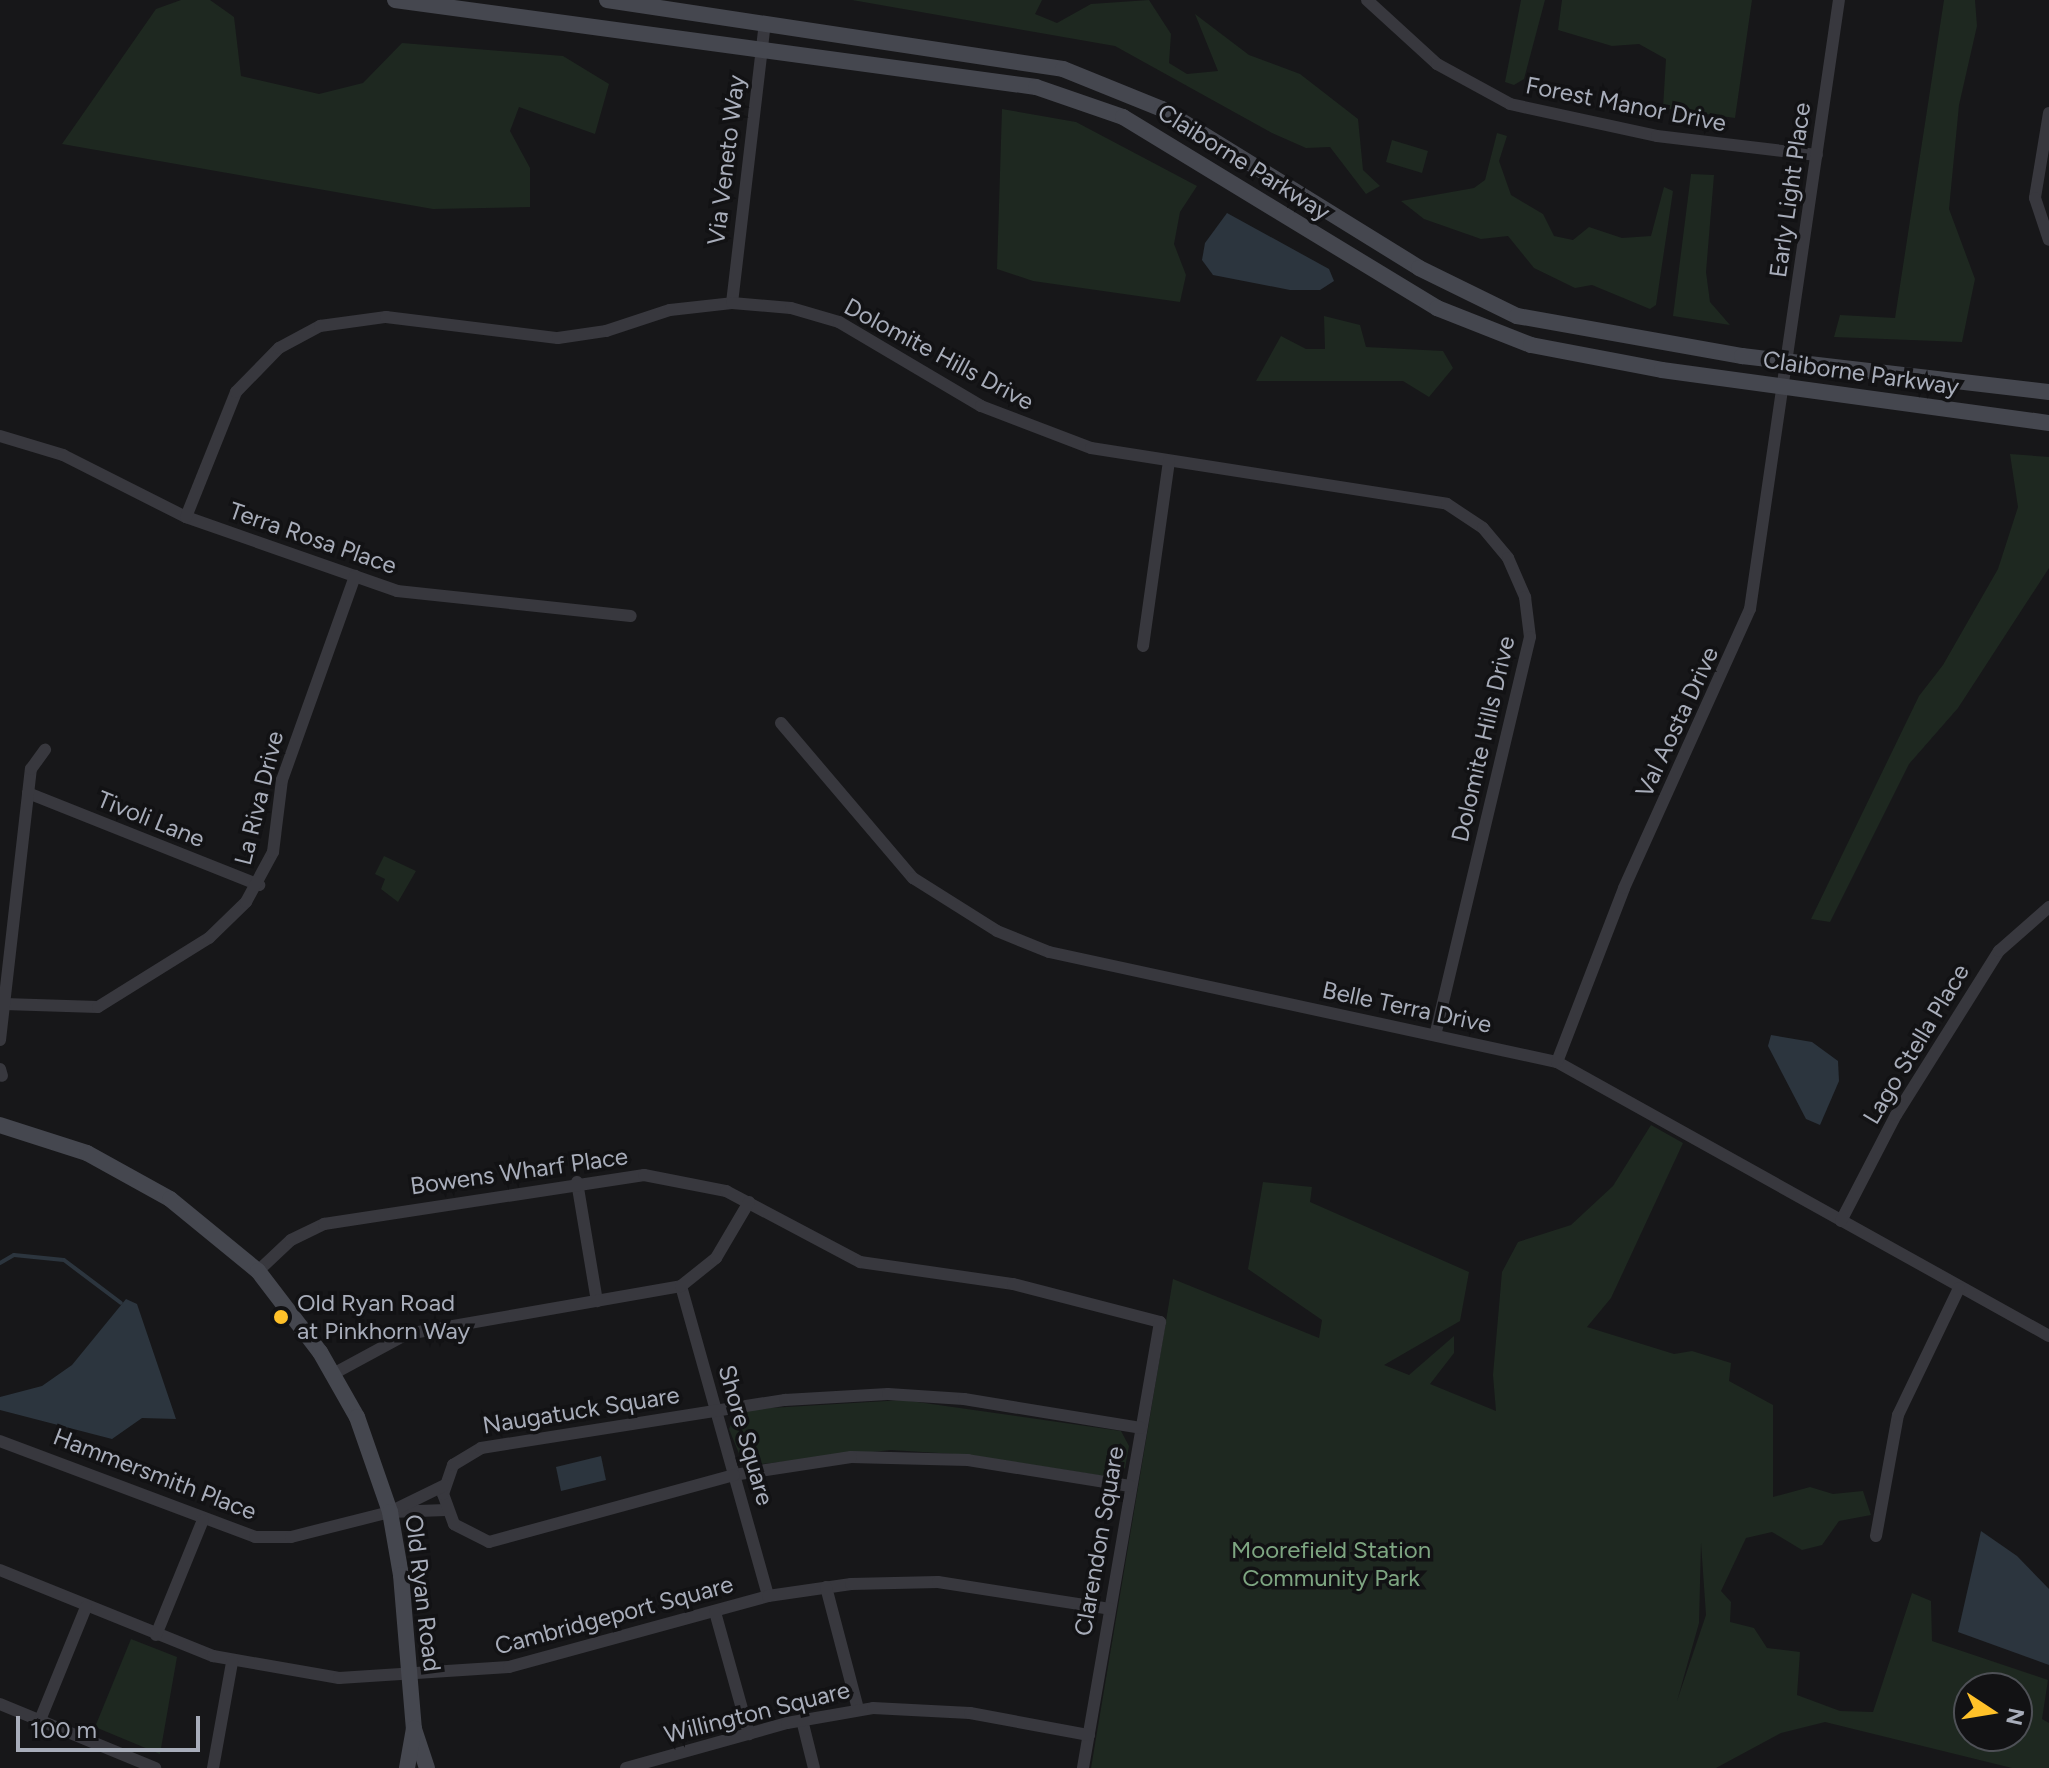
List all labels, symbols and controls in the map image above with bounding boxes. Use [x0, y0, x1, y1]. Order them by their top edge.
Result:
street label: Forest Manor Drive [1523, 70, 1729, 138]
street label: Via Veneto Way [701, 73, 751, 247]
street label: Claiborne Parkway [1153, 97, 1335, 227]
street label: Early Light Place [1763, 101, 1817, 279]
street label: Dolomite Hills Drive [839, 292, 1039, 416]
street label: Claiborne Parkway [1761, 345, 1961, 401]
street label: Terra Rosa Place [226, 496, 400, 580]
street label: Dolomite Hills Drive [1445, 633, 1521, 845]
street label: Val Aosta Drive [1630, 642, 1724, 802]
street label: La Riva Drive [228, 728, 290, 868]
street label: Tivoli Lane [93, 784, 209, 854]
street label: Lago Stella Place [1857, 959, 1975, 1129]
street label: Belle Terra Drive [1320, 975, 1494, 1039]
street label: Bowens Wharf Place [408, 1141, 630, 1201]
place label: Old Ryan Road at Pinkhorn Way [297, 1289, 470, 1345]
marker: Old Ryan Road at Pinkhorn Way [272, 1308, 290, 1326]
street label: Shore Square [712, 1362, 780, 1508]
street label: Naugatuck Square [480, 1380, 682, 1440]
street label: Hammersmith Place [49, 1422, 261, 1526]
street label: Clarendon Square [1068, 1444, 1130, 1638]
street label: Old Ryan Road [399, 1513, 447, 1673]
park label: Moorefield Station Community Park [1231, 1536, 1431, 1592]
street label: Cambridgeport Square [492, 1569, 736, 1661]
north arrow [1953, 1672, 2033, 1752]
street label: Willington Square [661, 1675, 853, 1749]
scale bar [20, 1700, 204, 1750]
text: N [2000, 1706, 2030, 1728]
text: 100 m [30, 1715, 97, 1744]

